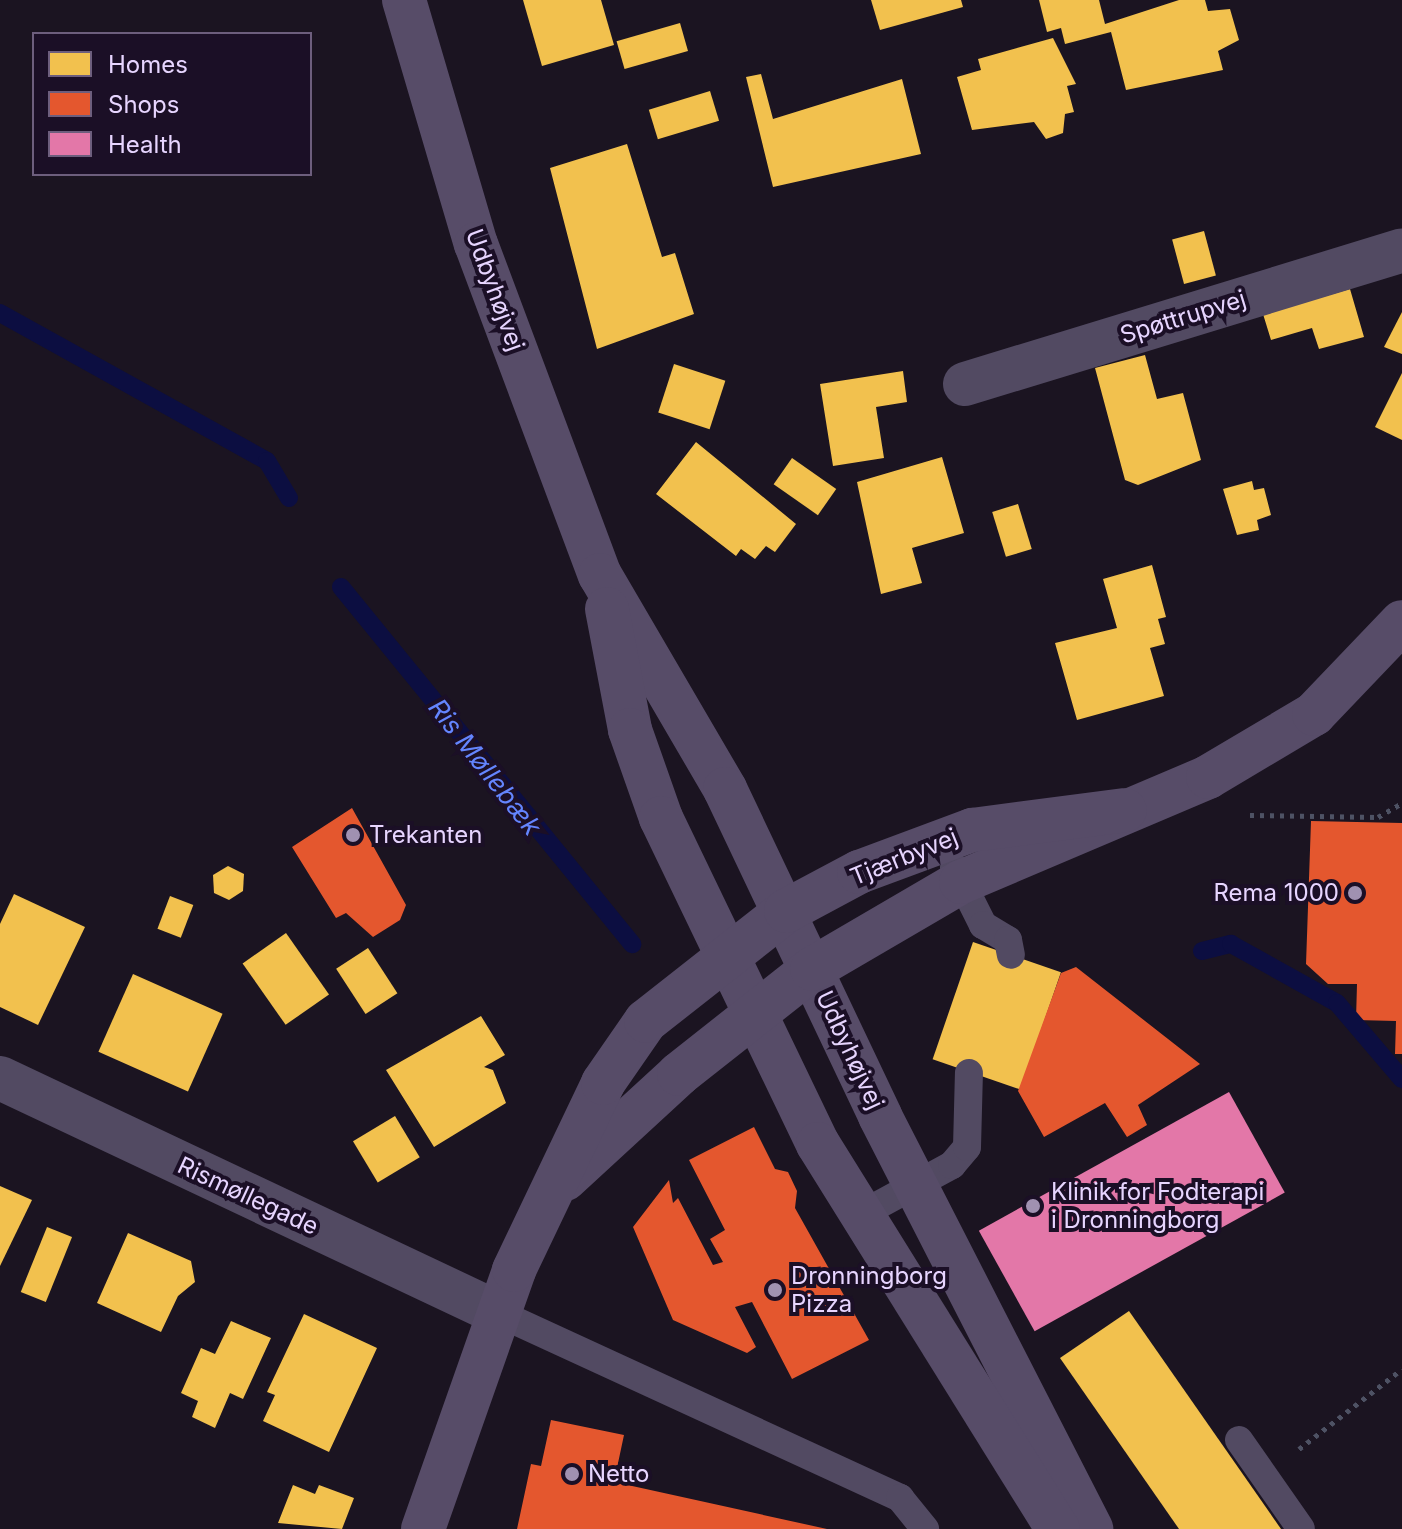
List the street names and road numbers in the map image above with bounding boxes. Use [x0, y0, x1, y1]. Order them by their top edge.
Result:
street label: Udbyhøjvej [460, 225, 530, 355]
street label: Spøttrupvej [1117, 284, 1249, 350]
street label: Tjærbyvej [846, 822, 962, 892]
street label: Udbyhøjvej [810, 986, 890, 1114]
street label: Rismøllegade [173, 1151, 323, 1241]

